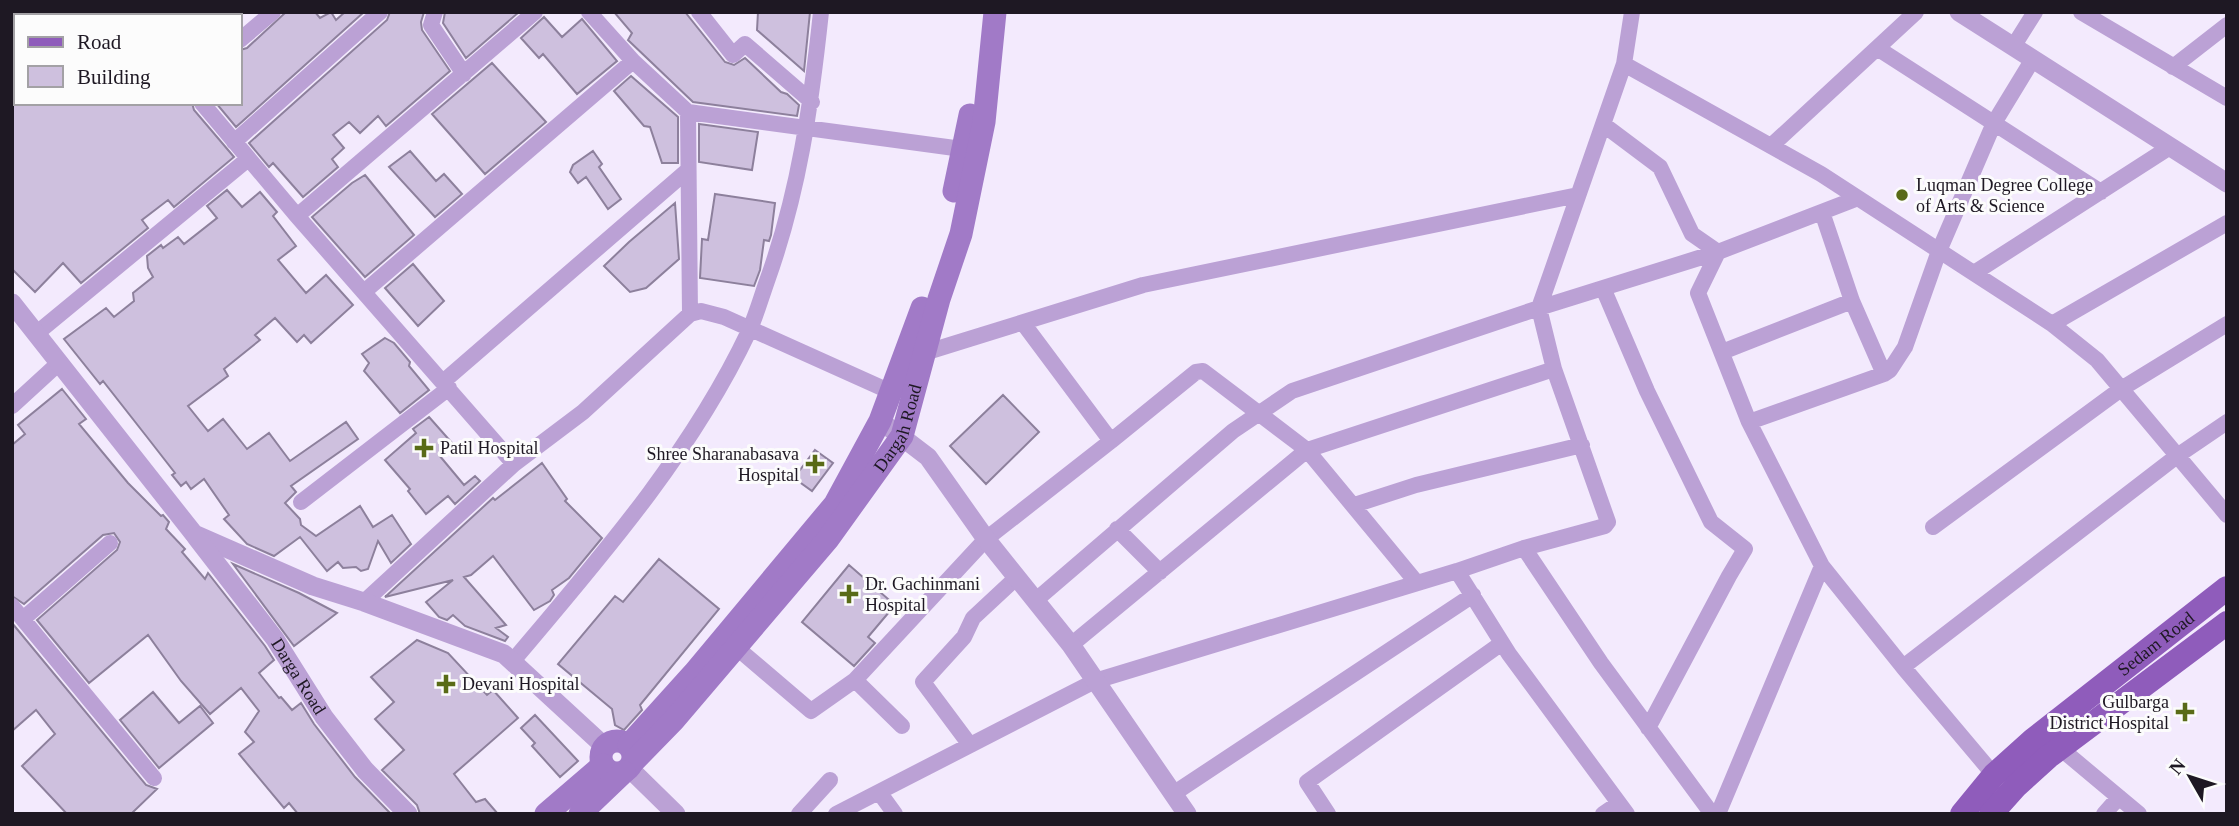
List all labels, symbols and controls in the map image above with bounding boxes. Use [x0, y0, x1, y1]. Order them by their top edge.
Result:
legend [14, 14, 242, 105]
text: Road [77, 30, 122, 54]
text: Building [77, 65, 151, 89]
place label: Luqman Degree College of Arts & Science [1916, 175, 2093, 216]
marker: Luqman Degree College of Arts & Science [1894, 187, 1910, 203]
street label: Dargah Road [870, 382, 926, 476]
marker: Patil Hospital [414, 438, 434, 458]
place label: Patil Hospital [440, 438, 539, 458]
place label: Shree Sharanabasava Hospital [647, 444, 799, 485]
marker: Shree Sharanabasava Hospital [805, 454, 825, 474]
place label: Dr. Gachinmani Hospital [865, 574, 980, 615]
marker: Dr. Gachinmani Hospital [839, 584, 859, 604]
street label: Sedam Road [2114, 608, 2198, 680]
street label: Darga Road [267, 634, 330, 718]
marker: Devani Hospital [436, 674, 456, 694]
place label: Devani Hospital [462, 674, 579, 694]
place label: Gulbarga District Hospital [2050, 692, 2169, 733]
marker: Gulbarga District Hospital [2175, 702, 2195, 722]
north arrow [2155, 742, 2225, 812]
text: N [2165, 754, 2190, 779]

